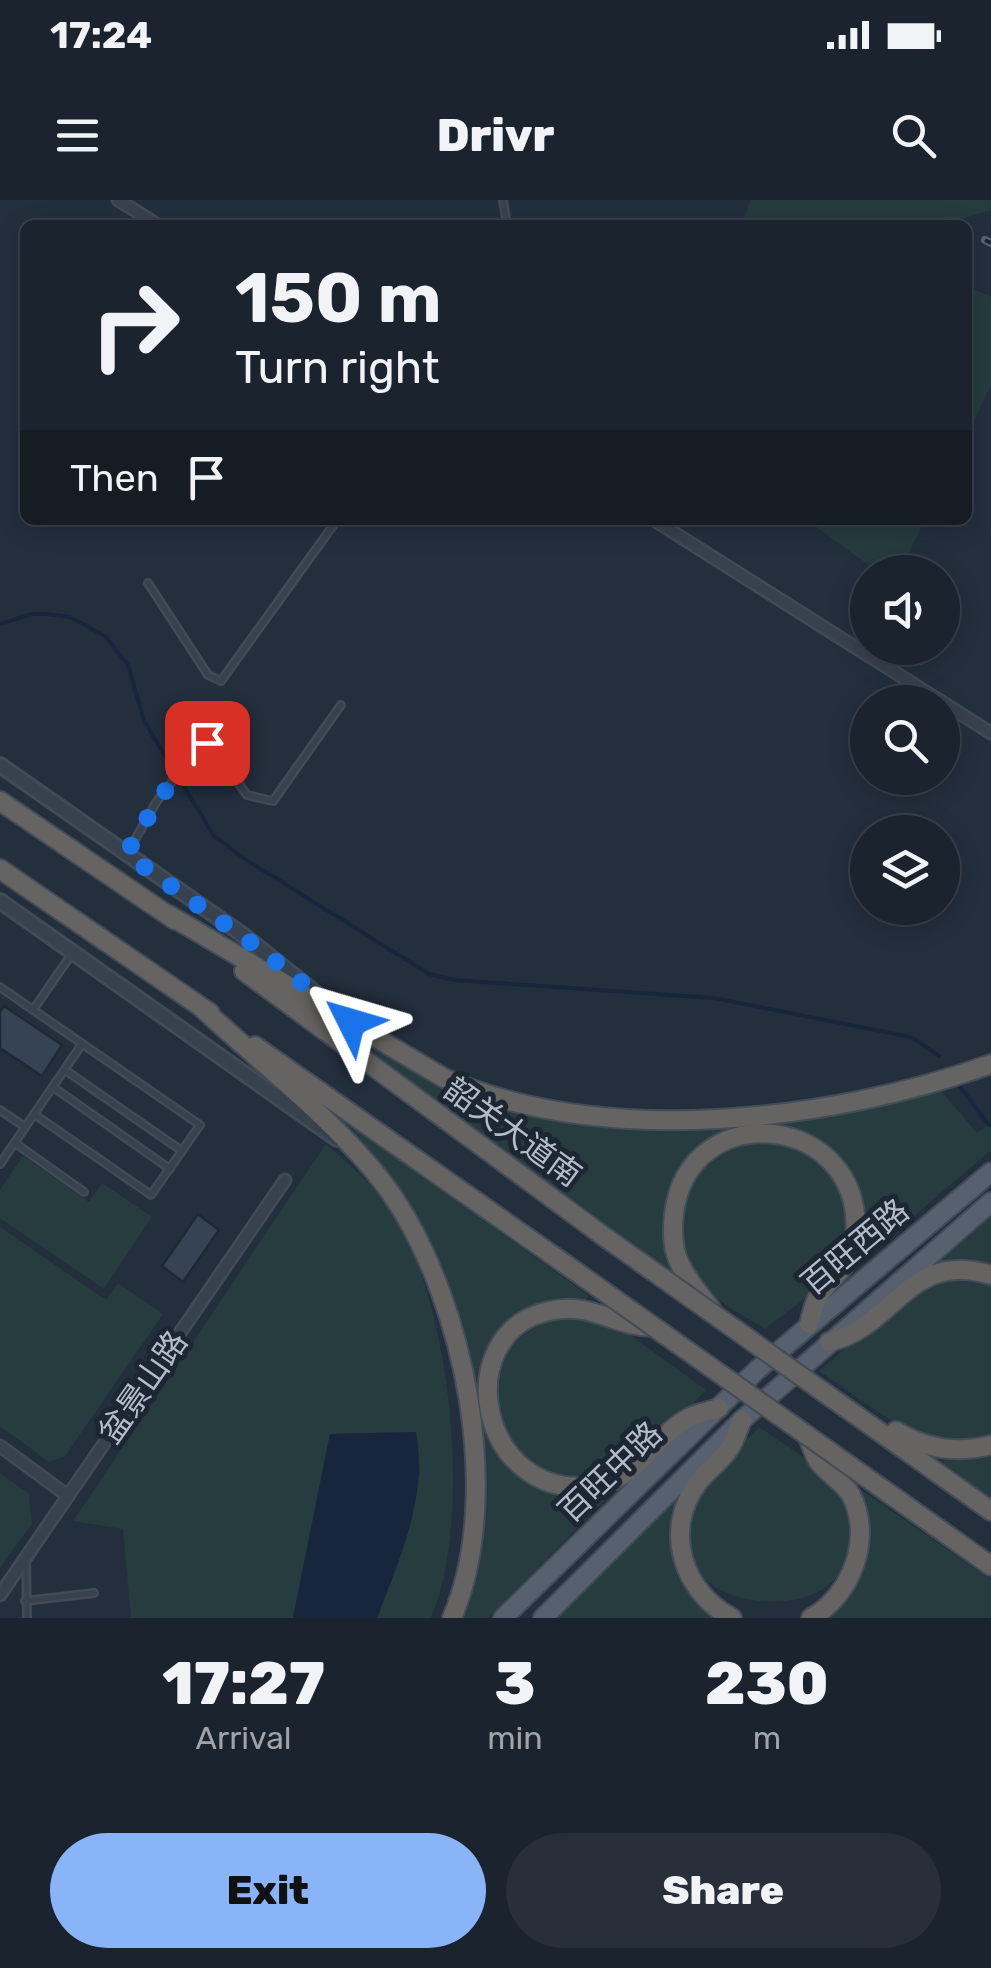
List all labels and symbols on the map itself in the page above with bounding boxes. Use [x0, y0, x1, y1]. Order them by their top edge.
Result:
pin [165, 701, 250, 786]
position arrow [299, 970, 403, 1074]
street label: 韶关大道南 [437, 1070, 589, 1194]
street label: 百旺西路 [794, 1191, 916, 1303]
street label: 盆景山路 [91, 1324, 195, 1450]
street label: 百旺中路 [551, 1414, 669, 1530]

